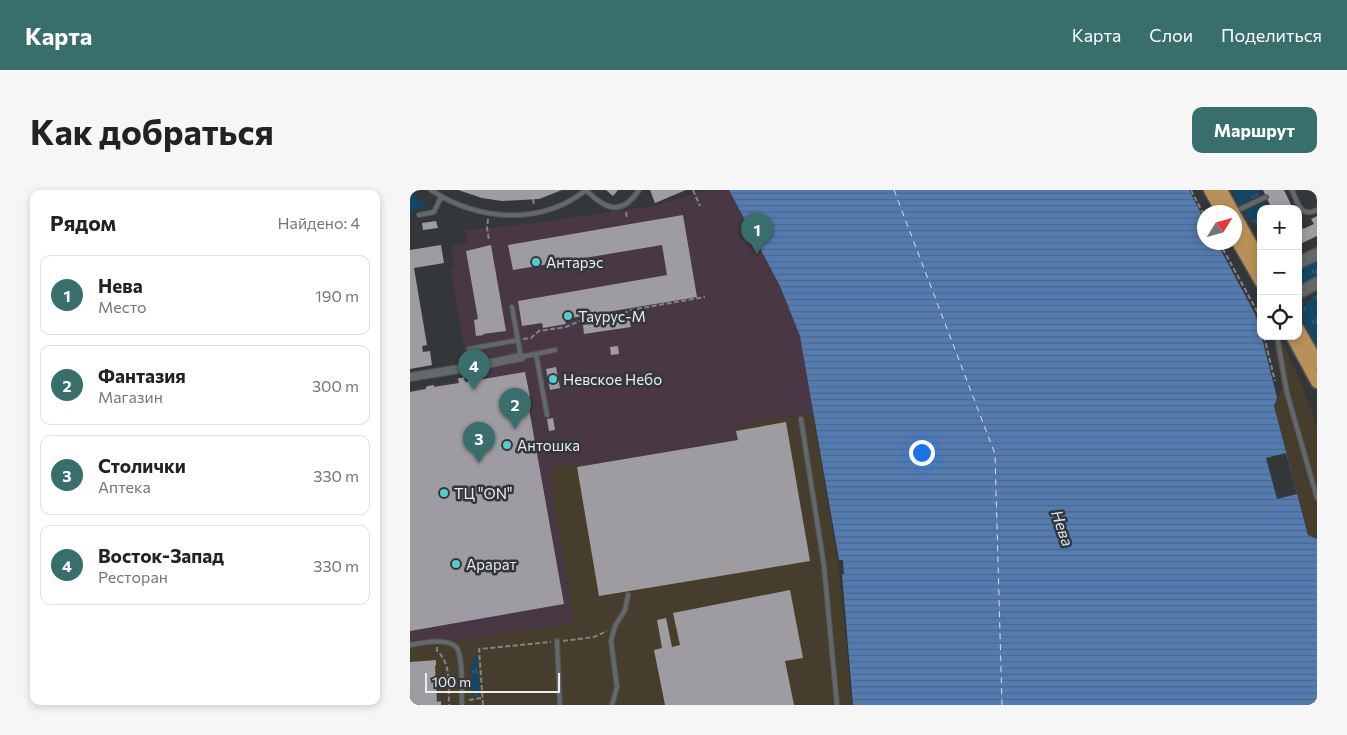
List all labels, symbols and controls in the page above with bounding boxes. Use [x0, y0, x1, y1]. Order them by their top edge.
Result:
text: Карта [25, 21, 92, 50]
text: Карта [1072, 24, 1121, 46]
text: Слои [1149, 24, 1193, 46]
text: Поделиться [1221, 24, 1322, 46]
button: Маршрут [1192, 107, 1317, 153]
text: Как добраться [30, 109, 274, 152]
north arrow [1197, 205, 1242, 250]
map controls [1257, 205, 1302, 340]
button: + [1257, 205, 1302, 250]
text: Рядом [50, 210, 116, 235]
text: Найдено: 4 [278, 213, 360, 232]
pin: 1 [741, 213, 773, 254]
button: − [1257, 250, 1302, 295]
place label: Антарэс [546, 253, 603, 271]
marker: Антарэс [530, 256, 542, 268]
text: Нева [98, 274, 143, 297]
text: 1 [63, 286, 71, 305]
text: 190 m [315, 286, 359, 305]
button: locate [1257, 295, 1302, 340]
text: Место [98, 297, 147, 316]
place label: Таурус-М [578, 307, 646, 325]
marker: Таурус-М [562, 310, 574, 322]
pin: 4 [458, 349, 490, 390]
text: Фантазия [98, 364, 186, 387]
place label: Невское Небо [563, 370, 662, 388]
marker: Невское Небо [547, 373, 559, 385]
text: 2 [62, 376, 72, 395]
text: 300 m [312, 376, 359, 395]
text: Магазин [98, 387, 163, 406]
pin: 2 [499, 388, 531, 429]
pin: 3 [463, 422, 495, 463]
place label: Антошка [517, 436, 580, 454]
marker: Антошка [501, 439, 513, 451]
your location [909, 440, 935, 466]
text: Столички [98, 454, 186, 477]
text: 3 [62, 466, 72, 485]
text: 330 m [313, 466, 359, 485]
text: Аптека [98, 477, 151, 496]
place label: ТЦ "ON" [454, 484, 513, 502]
marker: ТЦ "ON" [438, 487, 450, 499]
water label: Нева [1048, 507, 1078, 549]
text: Восток-Запад [98, 544, 224, 567]
place label: Арарат [466, 555, 517, 573]
text: 4 [62, 556, 72, 575]
text: 330 m [313, 556, 359, 575]
marker: Арарат [450, 558, 462, 570]
text: Ресторан [98, 567, 168, 586]
scale bar [425, 670, 560, 693]
text: 100 m [432, 673, 471, 690]

